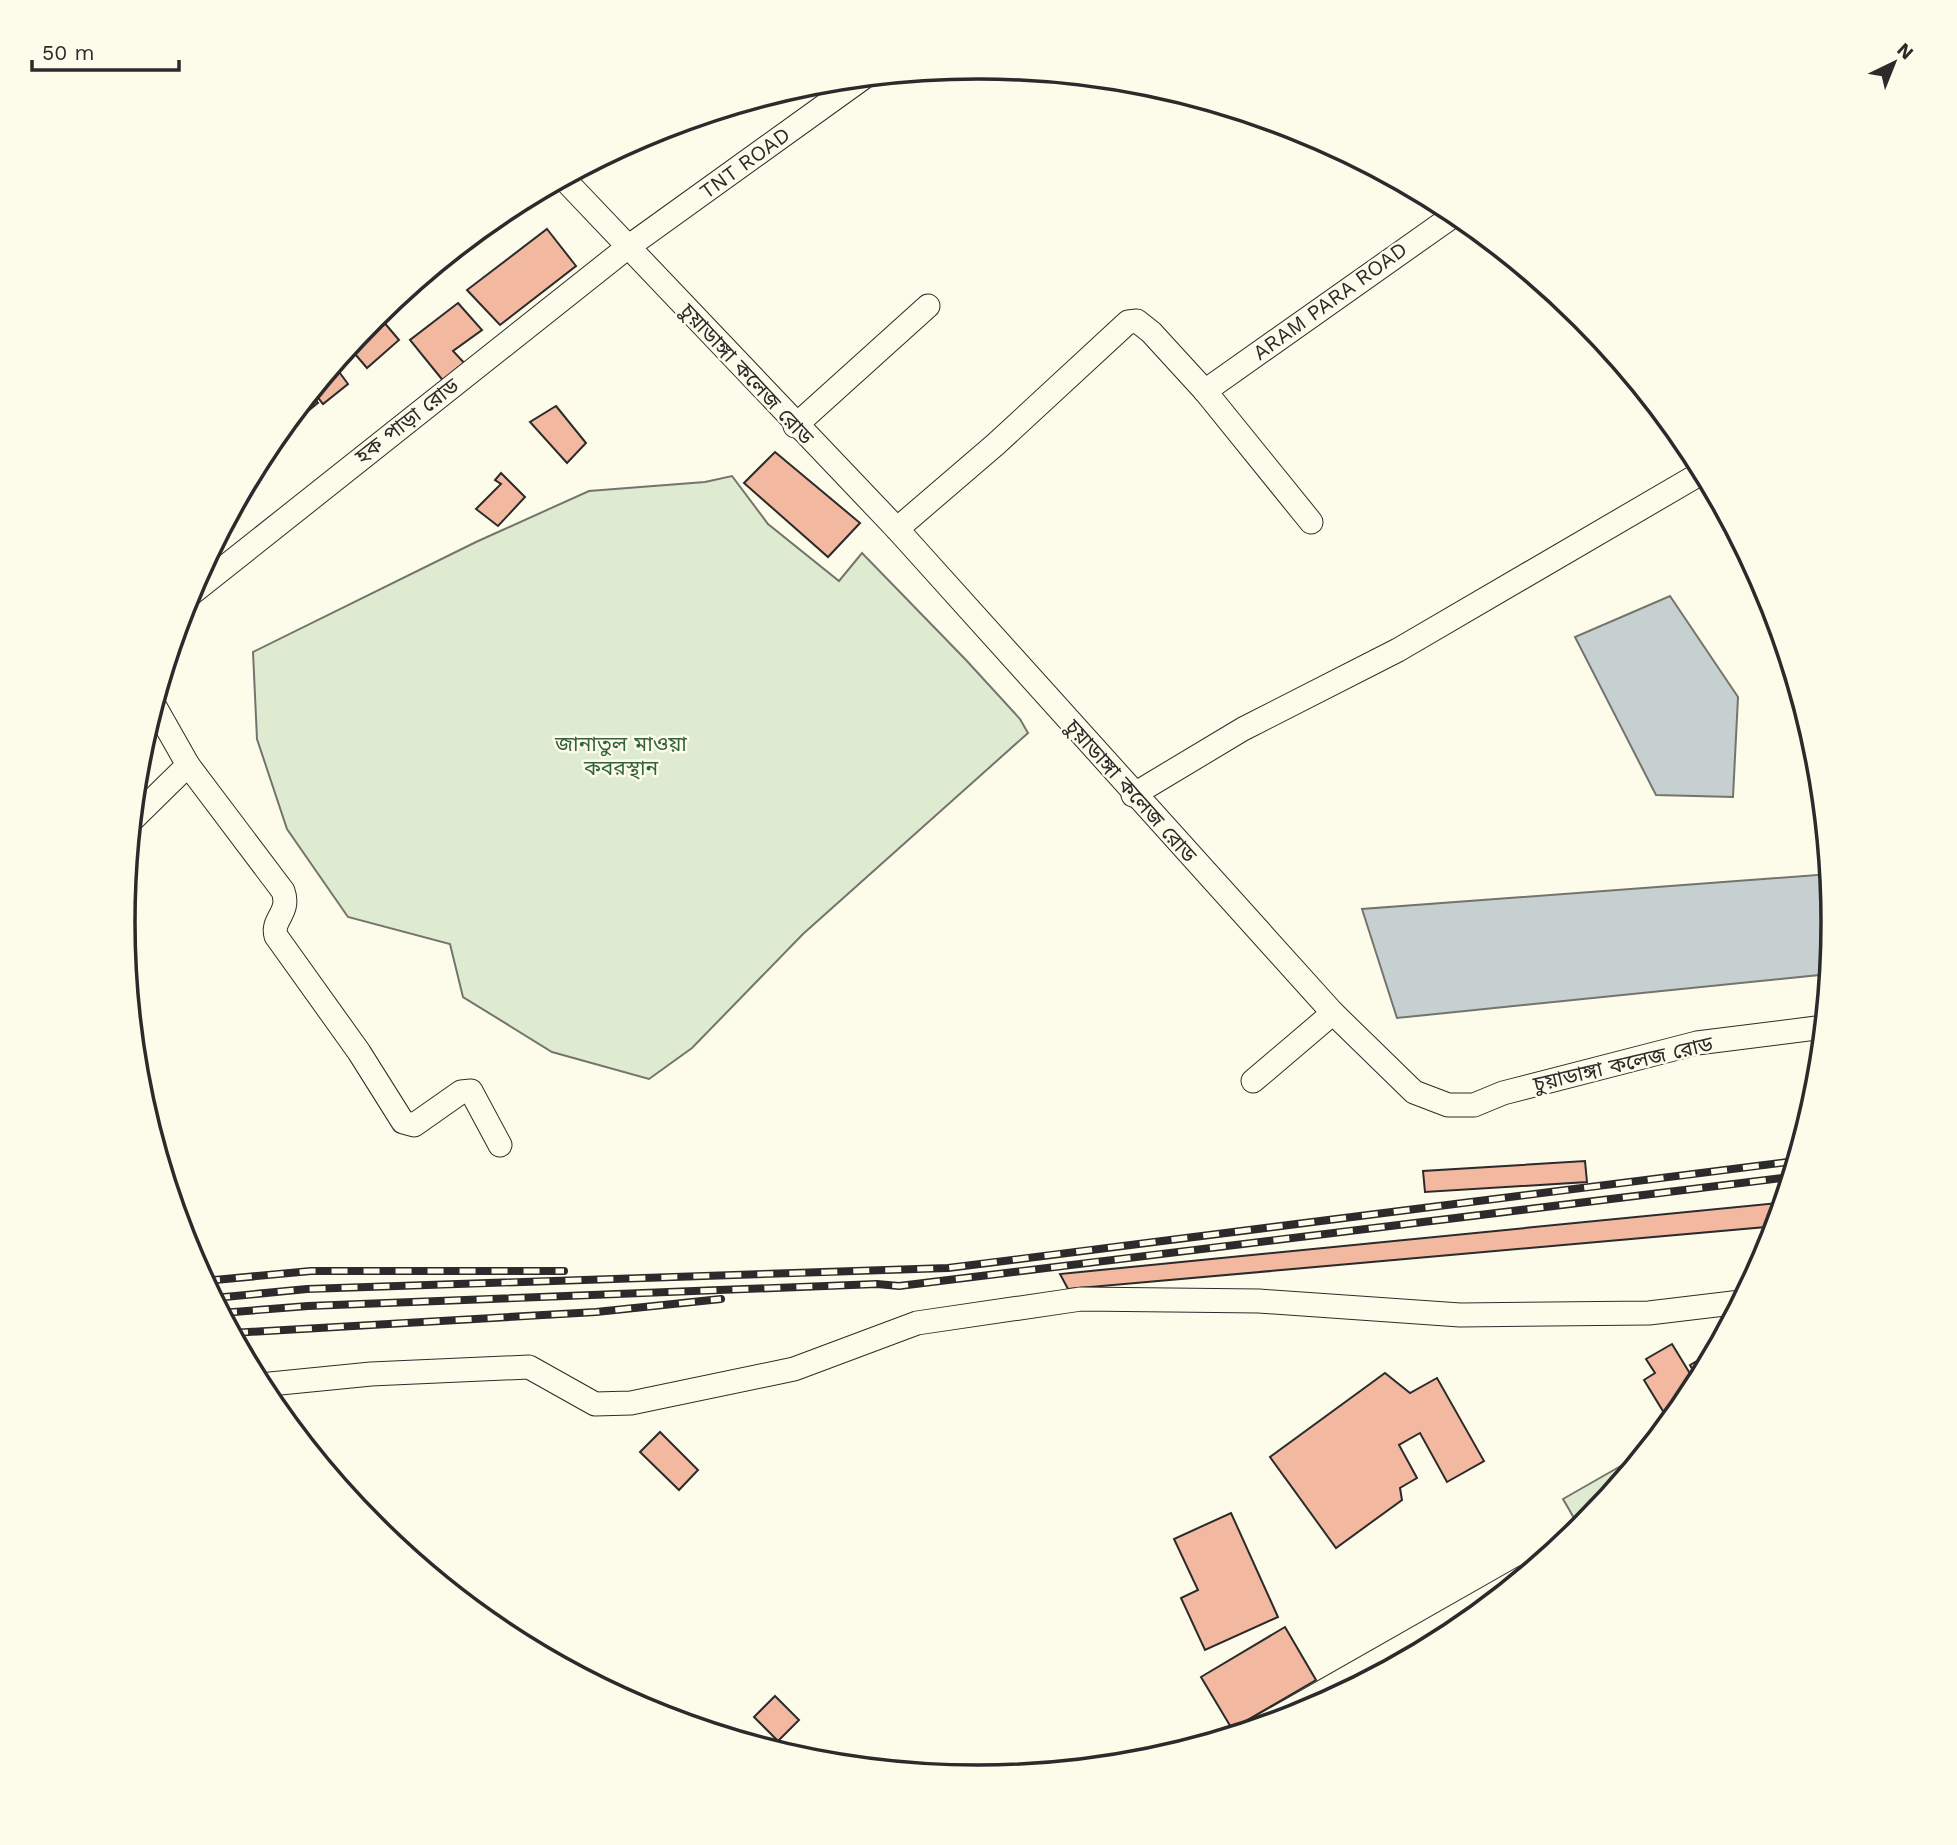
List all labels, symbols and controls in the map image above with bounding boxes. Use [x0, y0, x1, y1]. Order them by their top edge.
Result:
scale bar [32, 28, 178, 72]
north arrow [1859, 28, 1929, 98]
text: N [1892, 38, 1918, 64]
text: 50 m [42, 40, 94, 65]
street label: TNT ROAD [695, 121, 795, 204]
street label: ARAM PARA ROAD [1248, 236, 1412, 365]
street label: চুয়াডাঙ্গা কলেজ রোড [674, 297, 820, 451]
street label: হক পাড়া রোড [349, 372, 464, 469]
street label: চুয়াডাঙ্গা কলেজ রোড [1059, 713, 1203, 869]
park label: জানাতুল মাওয়া কবরস্থান [554, 731, 687, 780]
street label: চুয়াডাঙ্গা কলেজ রোড [1530, 1030, 1716, 1098]

